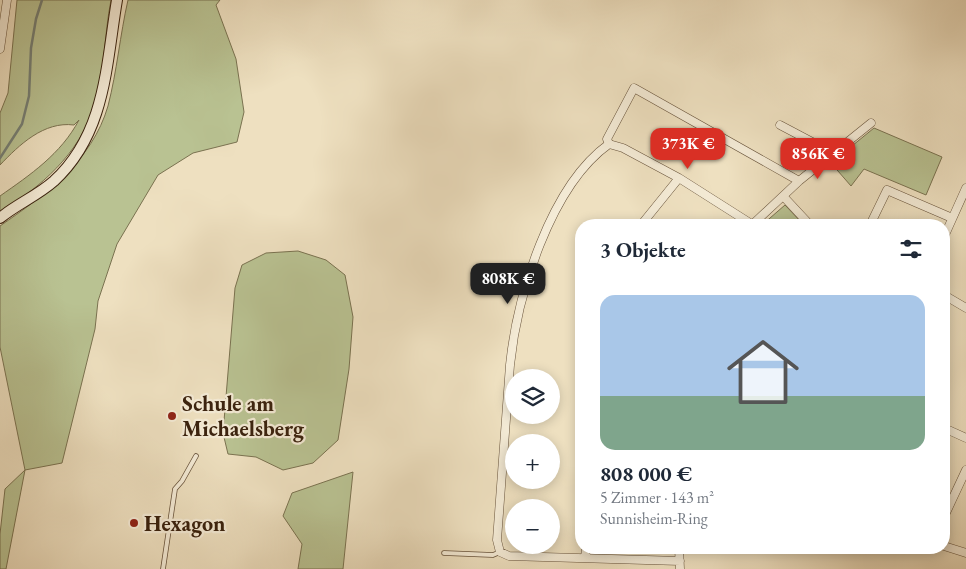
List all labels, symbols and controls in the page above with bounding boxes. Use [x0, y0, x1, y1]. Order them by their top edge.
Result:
pin: 373K € [647, 128, 729, 170]
text: 373K € [661, 133, 715, 154]
pin: 856K € [777, 138, 859, 180]
text: 856K € [791, 143, 845, 164]
icon: filters [897, 235, 925, 263]
text: 3 Objekte [600, 236, 686, 263]
pin: 808K € [467, 262, 549, 305]
text: 808K € [481, 268, 535, 289]
icon: home [718, 327, 808, 417]
map controls [505, 369, 560, 554]
button: layers [505, 369, 560, 424]
place label: Schule am Michaelsberg [182, 389, 305, 443]
marker: Schule am Michaelsberg [166, 410, 178, 422]
button: + [505, 434, 560, 489]
text: 808 000 € [600, 460, 692, 487]
text: 5 Zimmer · 143 m² [600, 487, 714, 508]
button: − [505, 499, 560, 554]
text: Sunnisheim-Ring [600, 508, 708, 529]
place label: Hexagon [144, 509, 226, 538]
marker: Hexagon [128, 517, 140, 529]

